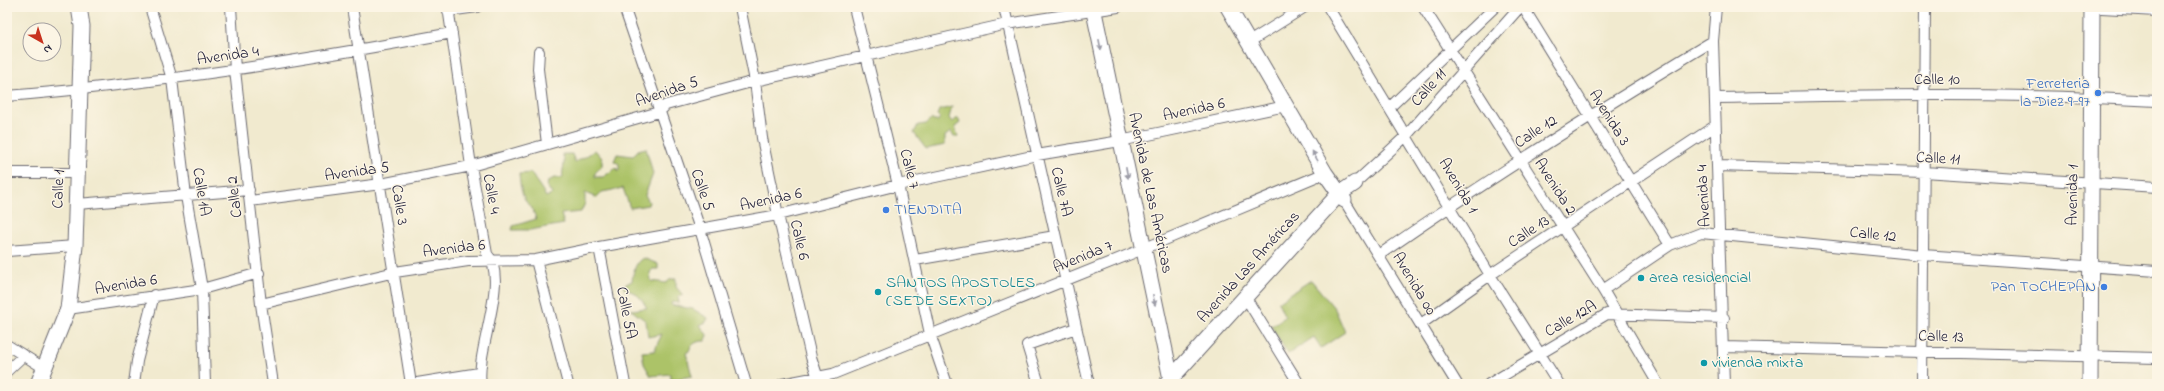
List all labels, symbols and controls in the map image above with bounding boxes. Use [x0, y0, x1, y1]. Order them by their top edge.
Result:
north arrow [22, 22, 62, 62]
one-way arrow [1098, 39, 1104, 51]
text: N [40, 40, 56, 58]
street label: Avenida 4 [195, 40, 261, 72]
street label: Calle 11 [1405, 64, 1453, 112]
street label: Calle 10 [1914, 68, 1960, 92]
street label: Avenida 5 [632, 70, 702, 114]
place label: Ferreteria la Diez 9-97 [2020, 72, 2090, 114]
street label: Avenida 3 [1582, 85, 1636, 151]
marker: Ferreteria la Diez 9-97 [2093, 88, 2103, 98]
street label: Avenida 6 [1161, 92, 1227, 128]
street label: Calle 12 [1510, 109, 1562, 155]
street label: Avenida de Las Américas [1121, 110, 1179, 276]
street label: Calle 7 [892, 146, 926, 192]
street label: Calle 11 [1915, 146, 1961, 172]
one-way arrow [1311, 150, 1318, 162]
street label: Avenida 1 [1432, 154, 1484, 218]
street label: Avenida 2 [1527, 154, 1583, 220]
street label: Avenida 5 [323, 156, 391, 188]
street label: Avenida 4 [1690, 164, 1718, 228]
street label: Avenida 1 [2060, 164, 2086, 226]
street label: Calle 7A [1044, 165, 1078, 219]
street label: Calle 1A [185, 166, 217, 218]
street label: Calle 5 [684, 166, 720, 214]
one-way arrow [1124, 166, 1130, 179]
street label: Calle 1 [46, 169, 72, 209]
street label: Calle 4 [476, 172, 506, 216]
street label: Calle 2 [221, 175, 249, 219]
street label: Avenida 6 [738, 182, 804, 218]
street label: Calle 3 [384, 183, 414, 227]
place label: TIENDITA [894, 198, 962, 222]
marker: TIENDITA [881, 205, 891, 215]
street label: Avenida Las Américas [1192, 205, 1306, 329]
street label: Calle 13 [1503, 209, 1555, 255]
street label: Calle 6 [783, 217, 815, 263]
street label: Calle 12 [1848, 221, 1898, 249]
street label: Avenida 6 [421, 233, 487, 265]
street label: Avenida 7 [1049, 234, 1117, 280]
street label: Avenida 00 [1386, 248, 1442, 320]
place label: area residencial [1649, 266, 1751, 290]
street label: Avenida 6 [93, 268, 159, 302]
place label: SANTOS APOSTOLES (SEDE SEXTO) [886, 271, 1035, 313]
marker: area residencial [1636, 273, 1646, 283]
place label: Pan TOCHEPAN [1991, 275, 2096, 299]
marker: Pan TOCHEPAN [2099, 282, 2109, 292]
street label: Calle 5A [609, 285, 643, 341]
marker: SANTOS APOSTOLES (SEDE SEXTO) [873, 287, 883, 297]
one-way arrow [1152, 293, 1158, 306]
street label: Calle 12A [1540, 294, 1602, 344]
street label: Calle 13 [1918, 324, 1964, 350]
place label: vivienda mixta [1712, 351, 1803, 375]
marker: vivienda mixta [1699, 358, 1709, 368]

